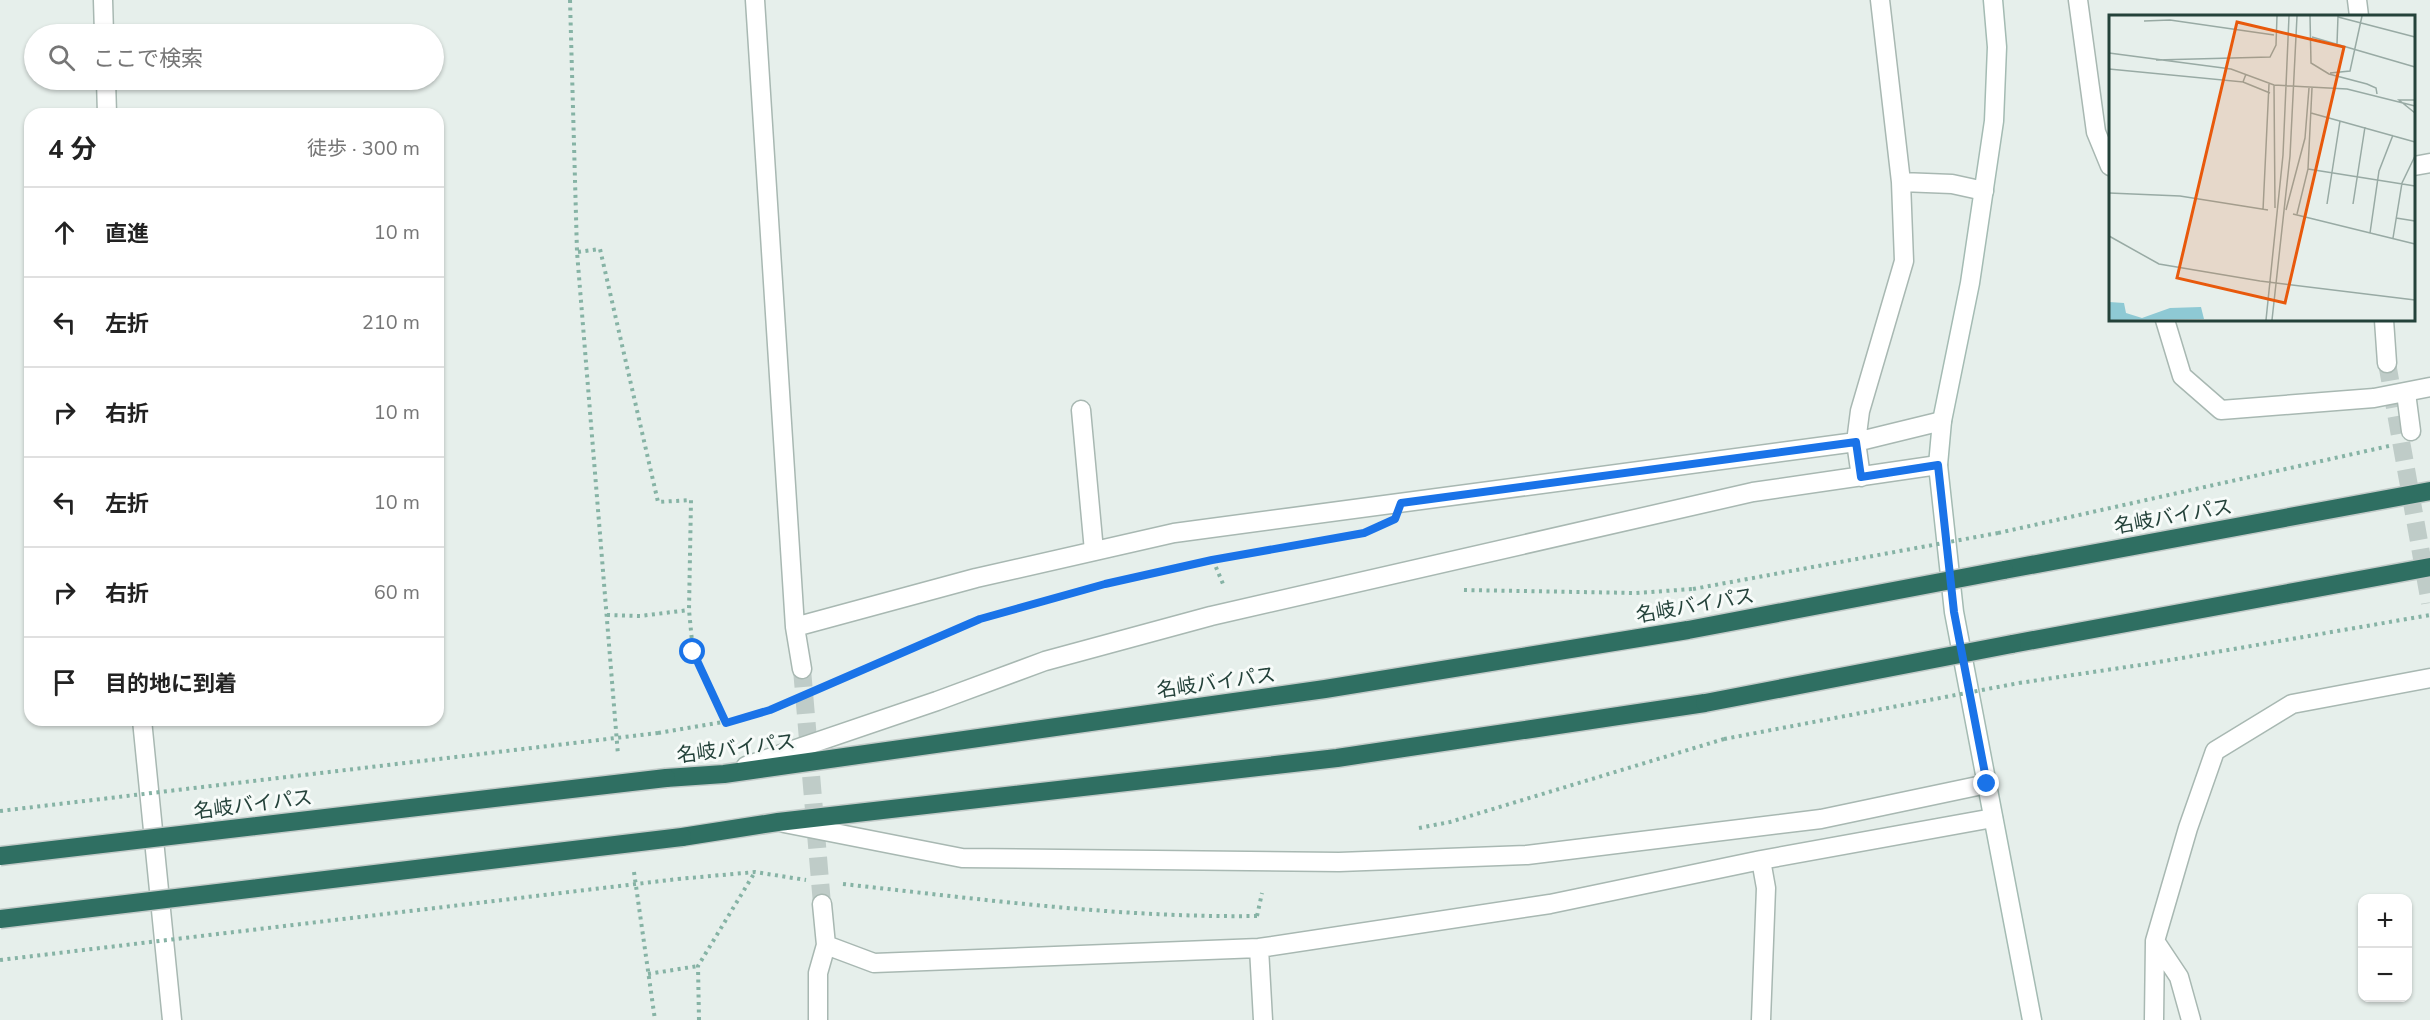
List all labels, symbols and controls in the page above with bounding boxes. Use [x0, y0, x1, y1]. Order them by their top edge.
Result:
inset map [2109, 15, 2415, 321]
search box [24, 24, 444, 90]
icon: search [45, 41, 78, 74]
text: ここで検索 [93, 44, 203, 74]
text: 4 分 [48, 132, 97, 167]
text: 徒歩 · 300 m [307, 135, 420, 162]
icon: ahead [48, 216, 81, 249]
text: 直進 [105, 219, 149, 249]
text: 10 m [374, 219, 420, 246]
icon: left [48, 306, 81, 339]
text: 左折 [105, 309, 149, 339]
text: 210 m [362, 309, 420, 336]
icon: right [48, 396, 81, 429]
text: 右折 [105, 399, 149, 429]
text: 10 m [374, 399, 420, 426]
icon: left [48, 486, 81, 519]
text: 左折 [105, 489, 149, 519]
text: 10 m [374, 489, 420, 516]
street label: 名岐バイパス [2112, 493, 2234, 540]
icon: right [48, 576, 81, 609]
text: 右折 [105, 579, 149, 609]
text: 60 m [374, 579, 420, 606]
street label: 名岐バイパス [1634, 582, 1756, 629]
route start [679, 638, 705, 664]
street label: 名岐バイパス [1155, 661, 1277, 704]
icon: arrive [48, 666, 81, 699]
text: 目的地に到着 [105, 669, 237, 699]
street label: 名岐バイパス [675, 728, 797, 769]
route end [1973, 770, 1999, 796]
street label: 名岐バイパス [192, 784, 314, 825]
map controls [2358, 894, 2412, 1002]
button: + [2358, 894, 2412, 948]
button: − [2358, 948, 2412, 1002]

